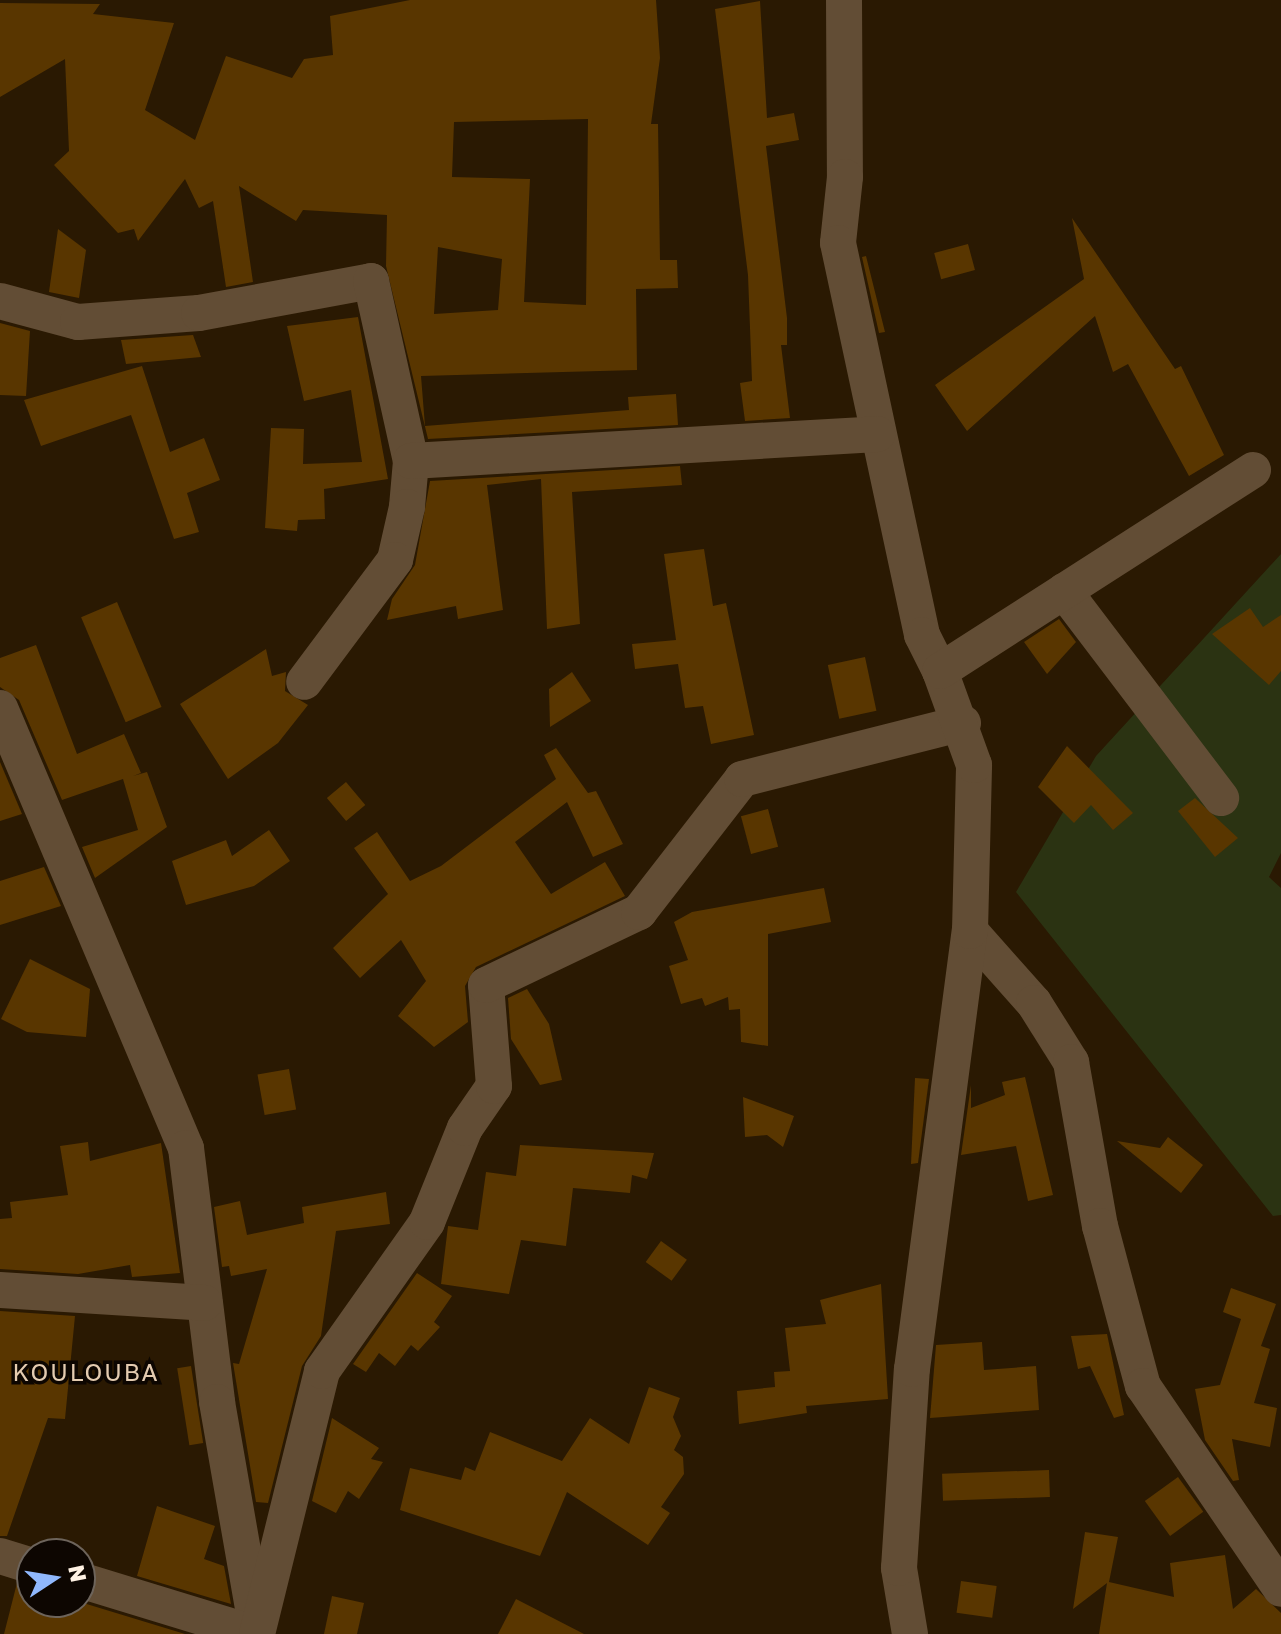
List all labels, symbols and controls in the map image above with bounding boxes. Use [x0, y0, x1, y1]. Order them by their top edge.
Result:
district label: KOULOUBA [12, 1358, 160, 1386]
north arrow [16, 1538, 96, 1618]
text: N [63, 1562, 93, 1584]

